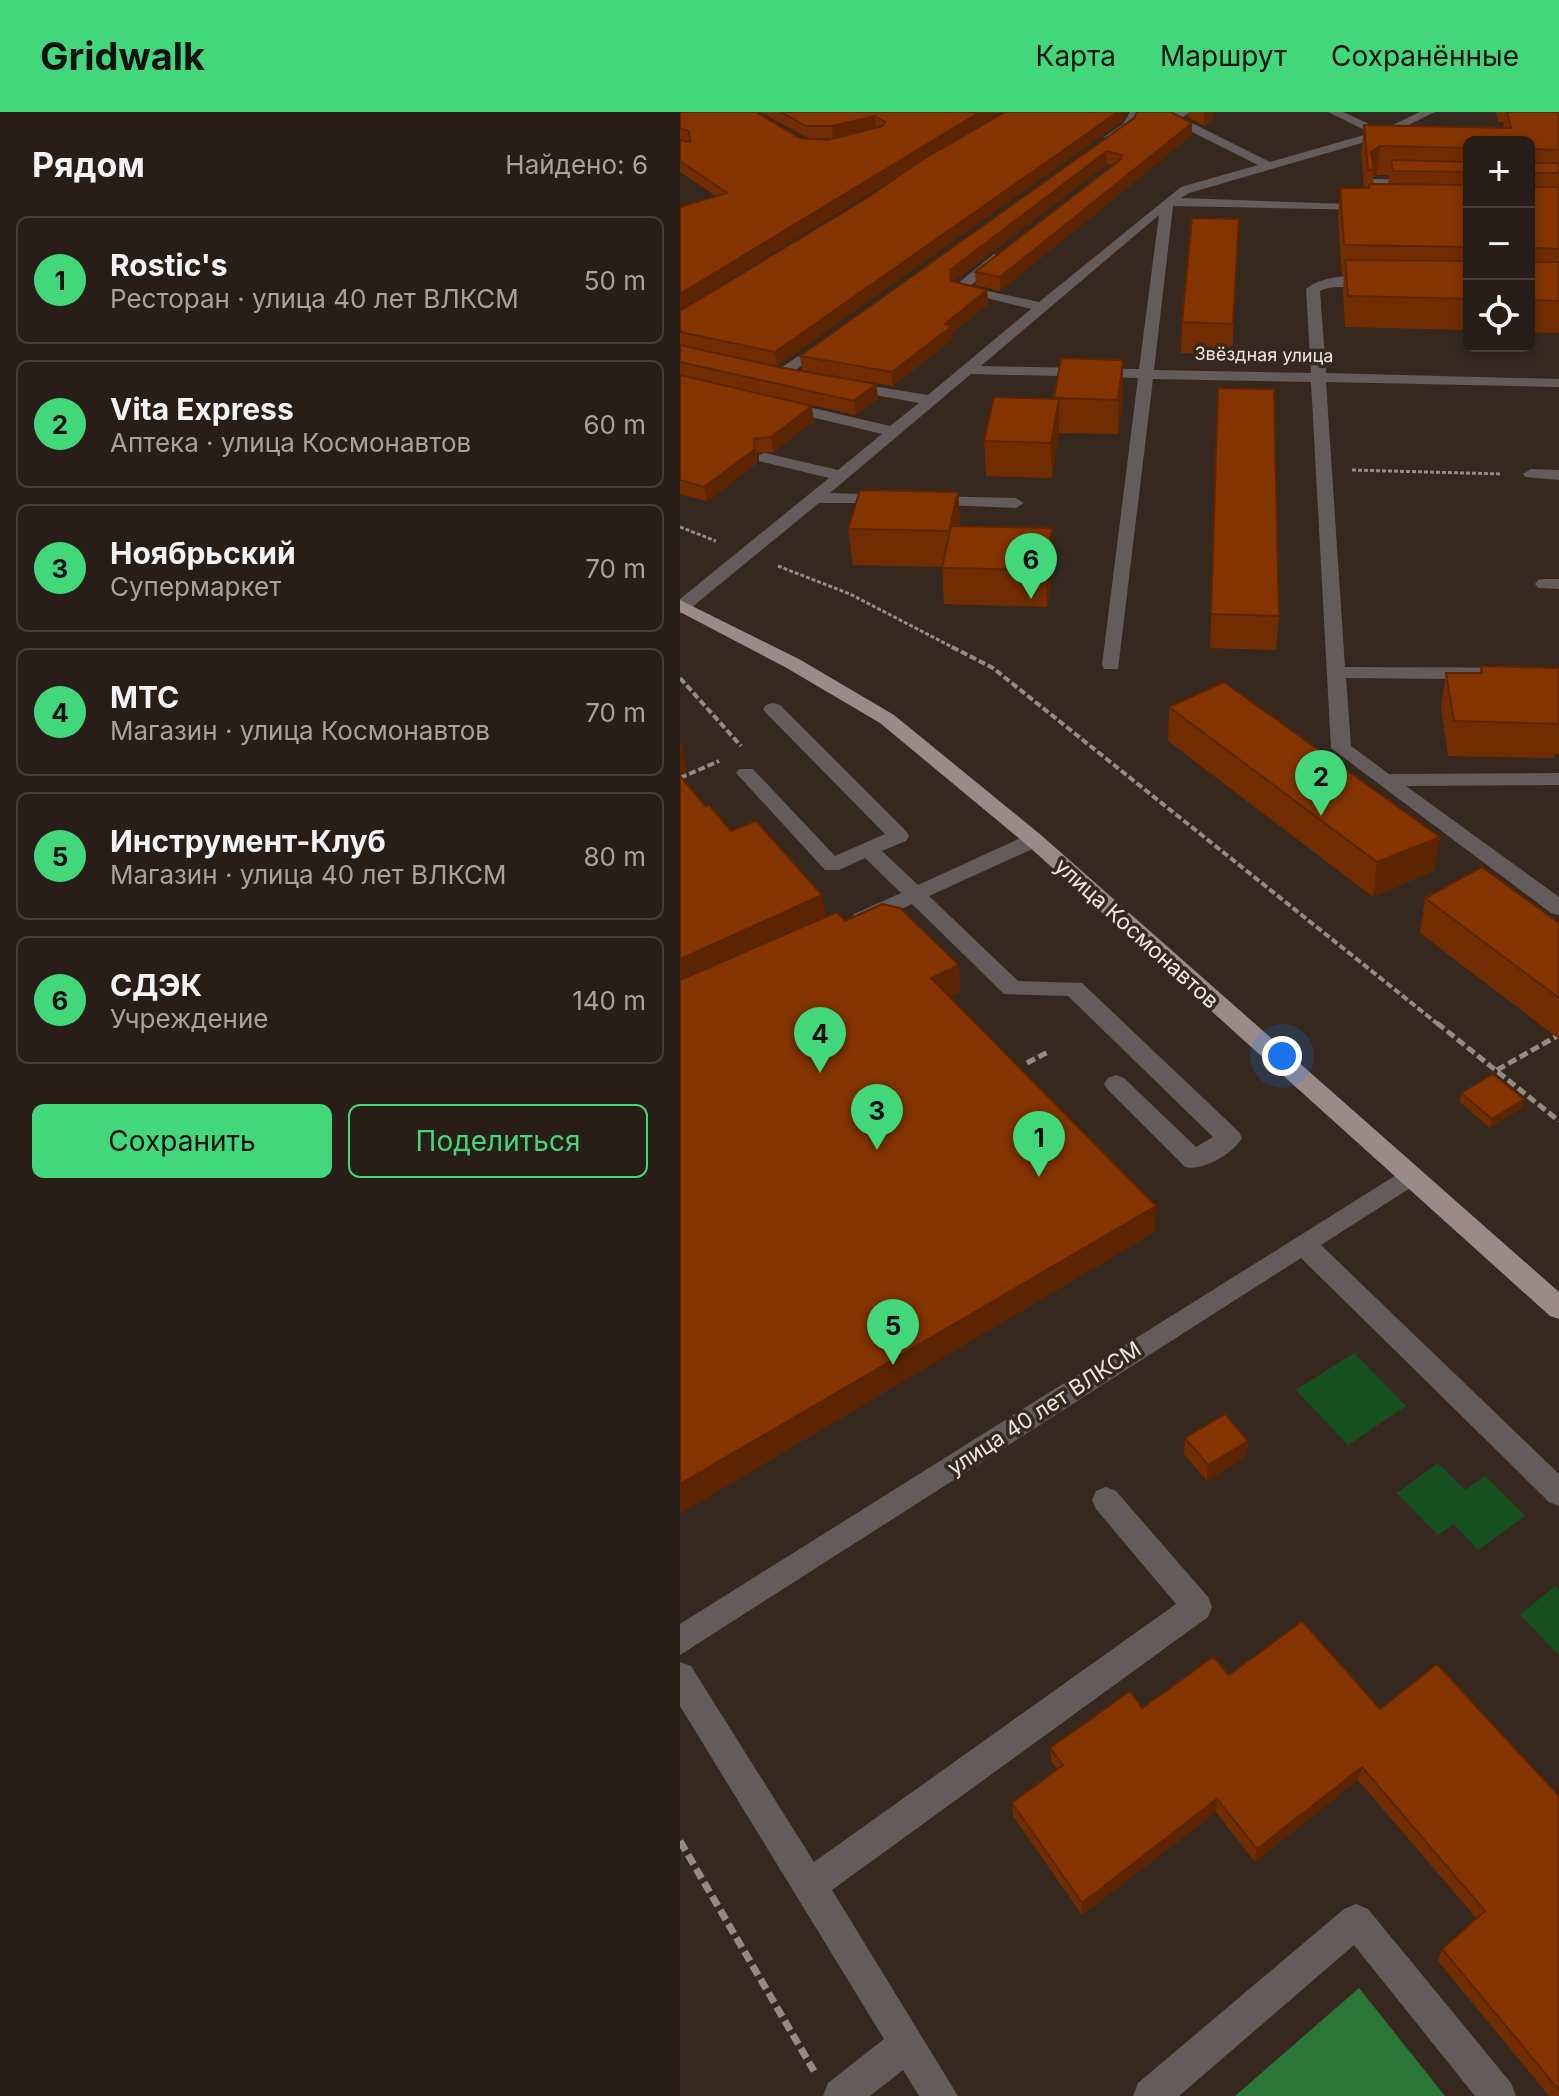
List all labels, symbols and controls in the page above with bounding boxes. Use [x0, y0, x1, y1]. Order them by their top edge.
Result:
text: Gridwalk [40, 33, 205, 79]
text: Карта [1036, 39, 1116, 73]
text: Маршрут [1160, 39, 1287, 73]
text: Сохранённые [1331, 39, 1519, 73]
map controls [1463, 136, 1535, 352]
button: + [1463, 136, 1535, 208]
text: Рядом [32, 144, 145, 185]
text: Найдено: 6 [505, 149, 648, 180]
button: − [1463, 208, 1535, 280]
text: Rostic's [110, 247, 227, 283]
text: 1 [54, 265, 66, 296]
text: 50 m [584, 265, 646, 296]
button: locate [1463, 280, 1535, 352]
text: Ресторан · улица 40 лет ВЛКСМ [110, 283, 519, 314]
street label: Звёздная улица [1194, 343, 1334, 366]
text: Vita Express [110, 391, 294, 427]
text: 2 [52, 409, 68, 440]
text: 60 m [583, 409, 646, 440]
text: Аптека · улица Космонавтов [110, 427, 471, 458]
pin: 6 [1005, 533, 1057, 599]
text: Ноябрьский [110, 535, 296, 571]
text: 3 [52, 553, 68, 584]
text: 70 m [585, 553, 646, 584]
text: Супермаркет [110, 571, 281, 602]
text: МТС [110, 679, 179, 715]
text: 4 [51, 697, 69, 728]
text: 70 m [585, 697, 646, 728]
text: Магазин · улица Космонавтов [110, 715, 490, 746]
pin: 2 [1295, 750, 1347, 816]
text: Инструмент-Клуб [110, 823, 386, 859]
text: 5 [52, 841, 68, 872]
text: 80 m [583, 841, 646, 872]
street label: улица Космонавтов [1050, 852, 1224, 1014]
text: Магазин · улица 40 лет ВЛКСМ [110, 859, 507, 890]
text: СДЭК [110, 967, 202, 1003]
text: 6 [52, 985, 68, 1016]
text: 140 m [572, 985, 646, 1016]
text: Учреждение [110, 1003, 268, 1034]
pin: 4 [794, 1007, 846, 1073]
your location [1262, 1036, 1302, 1076]
pin: 3 [851, 1084, 903, 1150]
button: Сохранить [32, 1104, 332, 1178]
button: Поделиться [348, 1104, 648, 1178]
pin: 1 [1013, 1111, 1065, 1177]
pin: 5 [867, 1299, 919, 1365]
street label: улица 40 лет ВЛКСМ [942, 1336, 1146, 1480]

